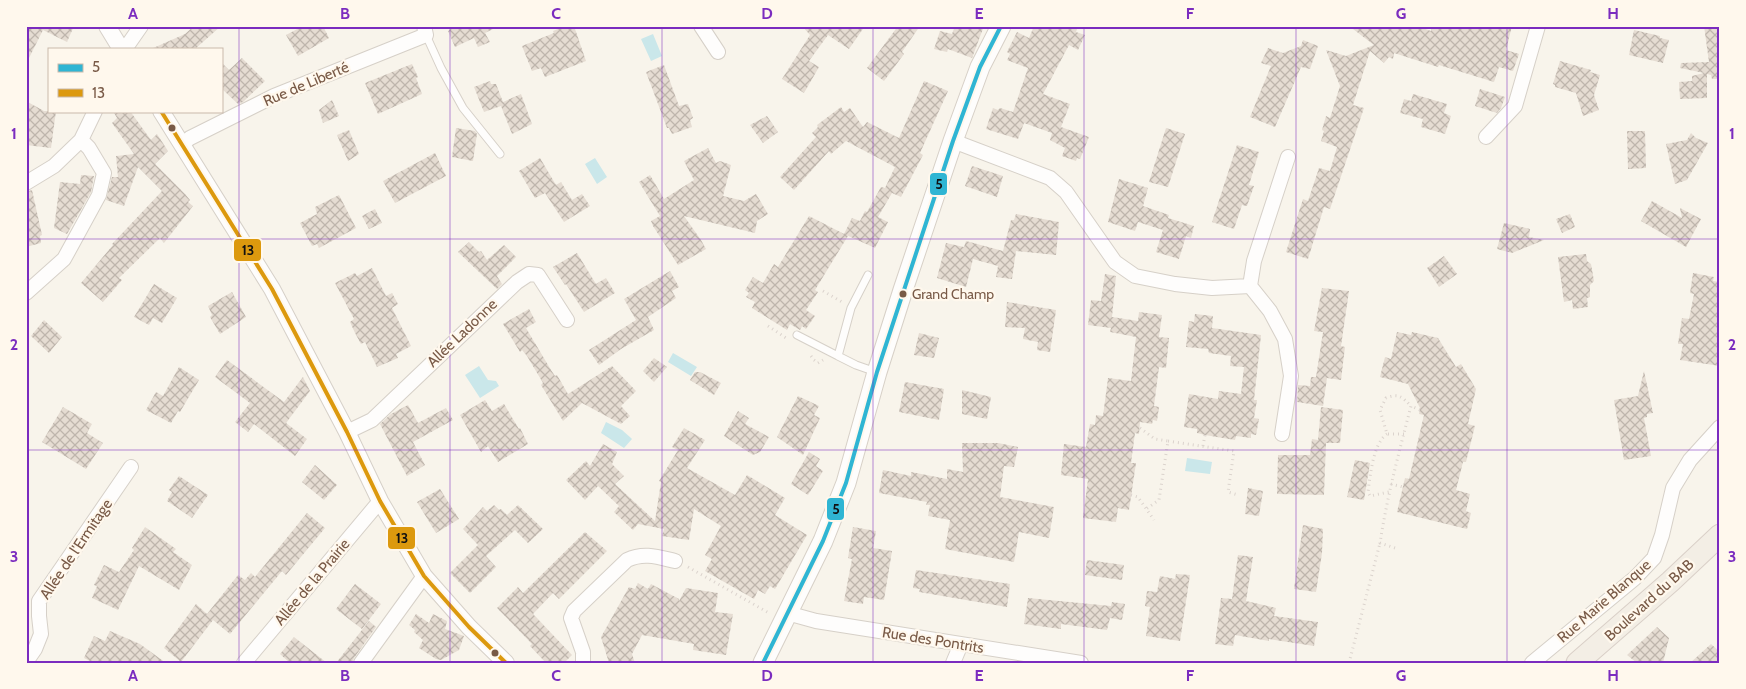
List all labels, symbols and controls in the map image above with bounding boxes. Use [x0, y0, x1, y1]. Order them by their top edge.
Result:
text: A [128, 4, 138, 23]
text: B [340, 4, 350, 23]
text: C [551, 4, 561, 23]
text: D [761, 4, 773, 23]
text: E [974, 4, 984, 23]
text: F [1186, 4, 1195, 23]
text: G [1396, 4, 1406, 23]
text: H [1607, 4, 1619, 23]
legend [48, 48, 222, 112]
text: 5 [92, 58, 100, 76]
street label: Rue de Liberté [260, 58, 352, 110]
text: 13 [92, 84, 105, 102]
unlabelled marker [167, 123, 177, 133]
text: 1 [11, 124, 17, 143]
text: 1 [1729, 124, 1735, 143]
line badge: 5 [929, 172, 948, 196]
text: 5 [935, 175, 943, 193]
line badge: 13 [233, 238, 262, 262]
text: 13 [242, 241, 254, 259]
place label: Grand Champ [912, 285, 994, 303]
marker: Grand Champ [898, 289, 908, 299]
street label: Allée Ladonne [423, 295, 501, 371]
text: 2 [10, 335, 18, 354]
text: 2 [1728, 335, 1736, 354]
street label: Allée de l'Ermitage [36, 495, 116, 602]
line badge: 5 [826, 497, 845, 521]
text: 5 [832, 500, 840, 518]
line badge: 13 [387, 526, 416, 550]
text: 13 [396, 529, 408, 547]
street label: Allée de la Prairie [271, 535, 354, 629]
text: 3 [10, 547, 18, 566]
text: 3 [1728, 547, 1736, 566]
street label: Rue Marie Blanque [1554, 555, 1655, 646]
street label: Boulevard du BAB [1601, 555, 1697, 645]
street label: Rue des Pontrits [881, 623, 985, 657]
unlabelled marker [490, 648, 500, 658]
text: A [128, 666, 138, 685]
text: B [340, 666, 350, 685]
text: C [551, 666, 561, 685]
text: D [761, 666, 773, 685]
text: E [974, 666, 984, 685]
text: F [1186, 666, 1195, 685]
text: G [1396, 666, 1406, 685]
text: H [1607, 666, 1619, 685]

